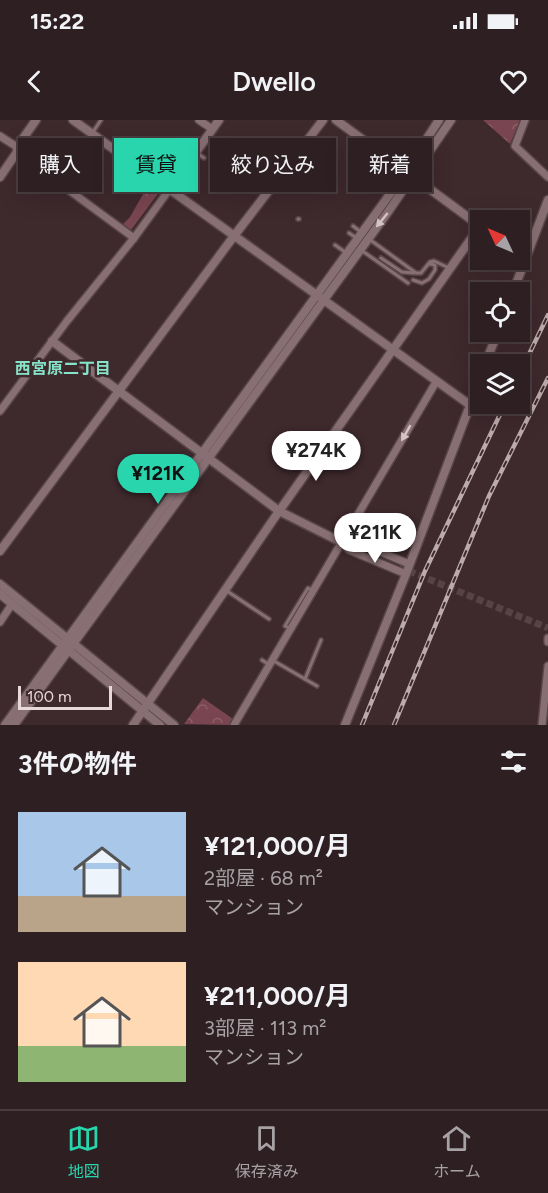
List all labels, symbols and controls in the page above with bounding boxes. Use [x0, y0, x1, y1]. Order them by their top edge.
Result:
text: 15:22 [30, 8, 84, 35]
icon: back [18, 65, 51, 98]
text: Dwello [232, 65, 316, 98]
icon: heart [497, 65, 530, 98]
chip: 購入 [18, 138, 102, 192]
chip: 賃貸 [114, 138, 198, 192]
chip: 絞り込み [210, 138, 336, 192]
chip: 新着 [348, 138, 432, 192]
north arrow [470, 210, 530, 270]
map controls [470, 210, 530, 414]
one-way arrow [375, 212, 388, 228]
button: locate [470, 282, 530, 342]
button: layers [470, 354, 530, 414]
district label: 西宮原二丁目 [15, 359, 111, 378]
one-way arrow [401, 425, 411, 442]
pin: ¥274K [274, 431, 358, 482]
text: ¥274K [286, 438, 346, 462]
pin: ¥121K [116, 454, 200, 505]
text: ¥121K [131, 461, 185, 485]
pin: ¥211K [333, 513, 417, 564]
text: ¥211K [348, 520, 402, 544]
scale bar [18, 683, 112, 710]
text: 100 m [27, 687, 72, 706]
icon: filters [497, 745, 530, 778]
text: 3件の物件 [18, 748, 136, 780]
text: ¥121,000/月 [204, 830, 351, 862]
icon: home [66, 836, 138, 908]
text: 2部屋 · 68 m² [204, 866, 323, 890]
text: マンション [204, 895, 304, 919]
text: ¥211,000/月 [204, 980, 351, 1012]
icon: home [66, 986, 138, 1058]
text: 3部屋 · 113 m² [204, 1016, 326, 1040]
text: マンション [204, 1045, 304, 1069]
tab: 地図 [67, 1122, 100, 1182]
tab: 保存済み [235, 1122, 299, 1182]
tab: ホーム [433, 1122, 481, 1182]

